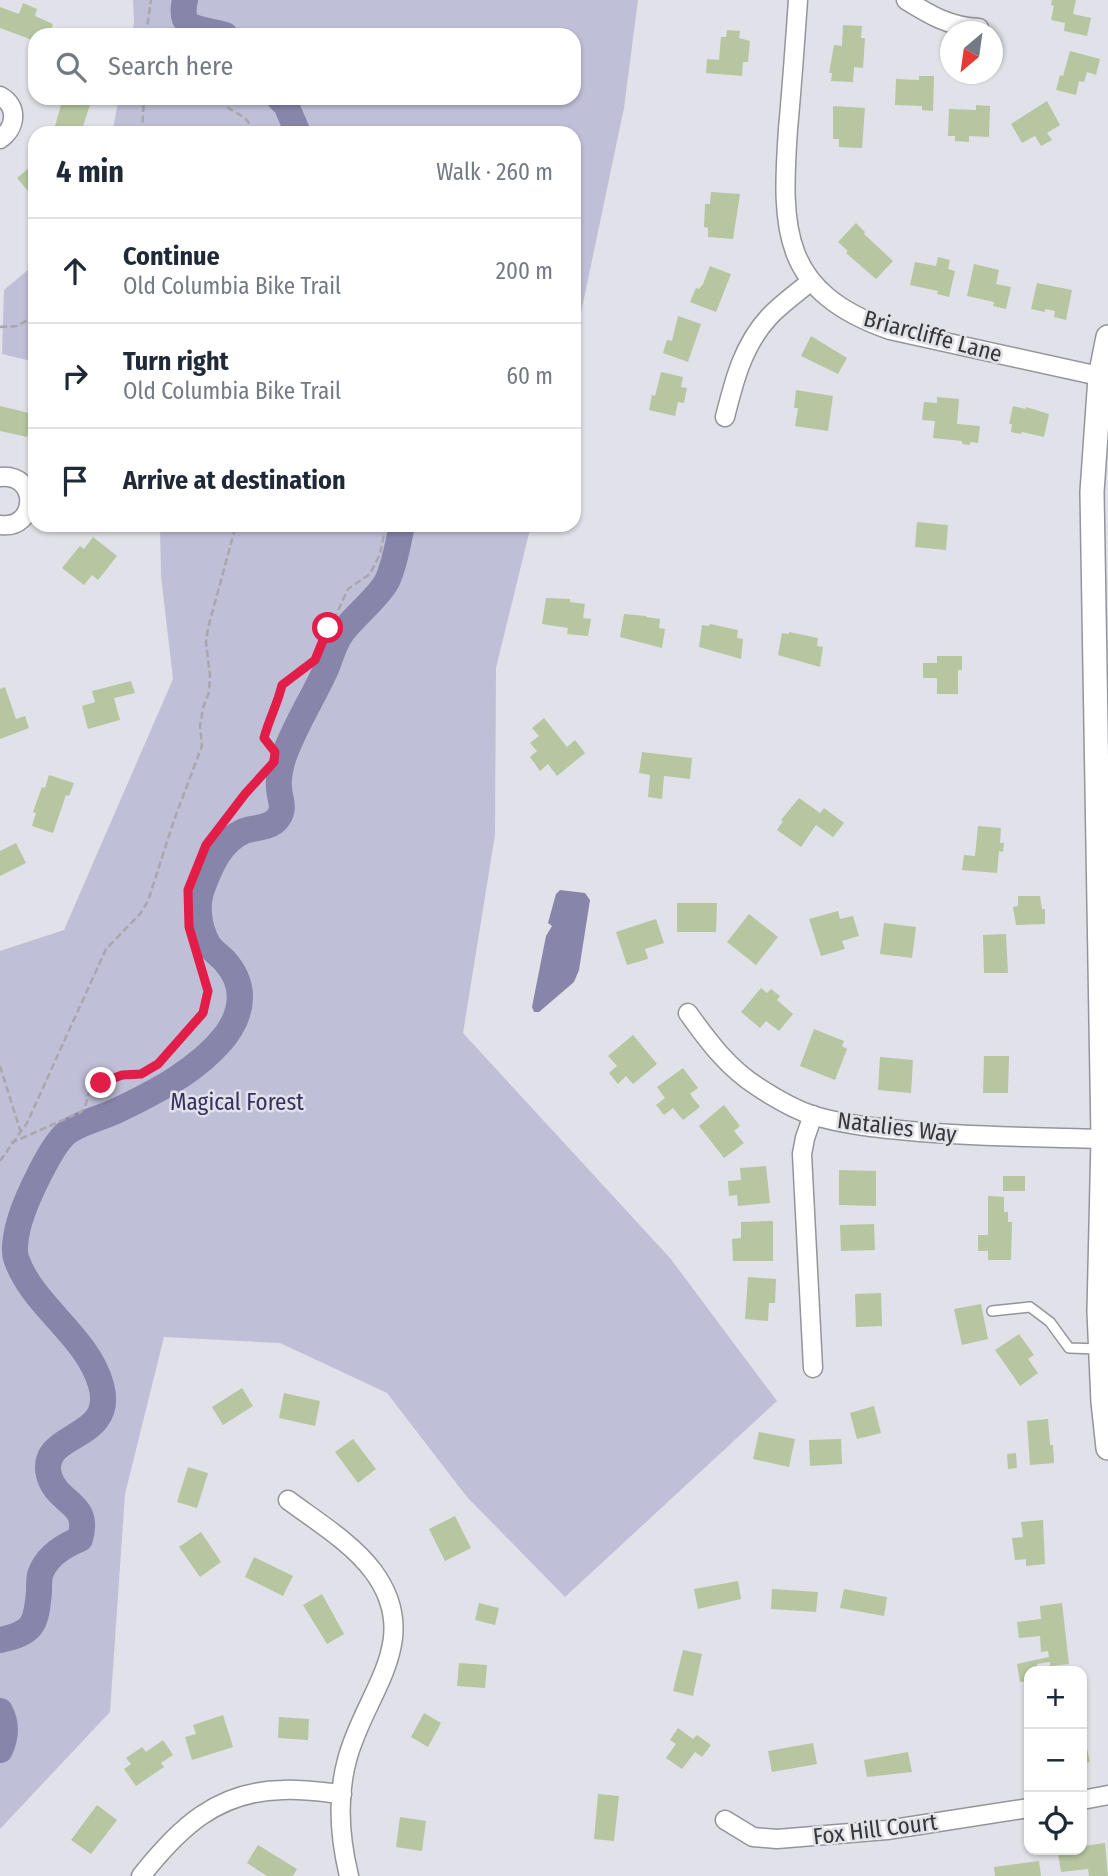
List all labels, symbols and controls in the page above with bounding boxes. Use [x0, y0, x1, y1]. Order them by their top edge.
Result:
north arrow [940, 21, 1003, 84]
search box [28, 28, 581, 105]
icon: search [52, 48, 90, 86]
text: Search here [108, 51, 233, 82]
text: 4 min [56, 154, 124, 190]
text: Walk · 260 m [436, 158, 553, 186]
text: Continue [123, 241, 220, 272]
icon: ahead [56, 252, 94, 290]
text: 200 m [496, 257, 553, 285]
text: Old Columbia Bike Trail [123, 272, 341, 300]
street label: Briarcliffe Lane [861, 304, 1005, 368]
text: Turn right [123, 346, 229, 377]
icon: right [56, 357, 94, 395]
text: 60 m [507, 362, 553, 390]
text: Old Columbia Bike Trail [123, 377, 341, 405]
icon: arrive [56, 462, 94, 500]
text: Arrive at destination [123, 465, 346, 496]
route start [312, 612, 343, 643]
route end [85, 1067, 116, 1098]
park label: Magical Forest [170, 1088, 304, 1116]
street label: Natalies Way [836, 1106, 959, 1148]
map controls [1024, 1666, 1087, 1855]
button: + [1024, 1666, 1087, 1729]
button: − [1024, 1729, 1087, 1792]
button: locate [1024, 1792, 1087, 1855]
street label: Fox Hill Court [811, 1807, 939, 1851]

